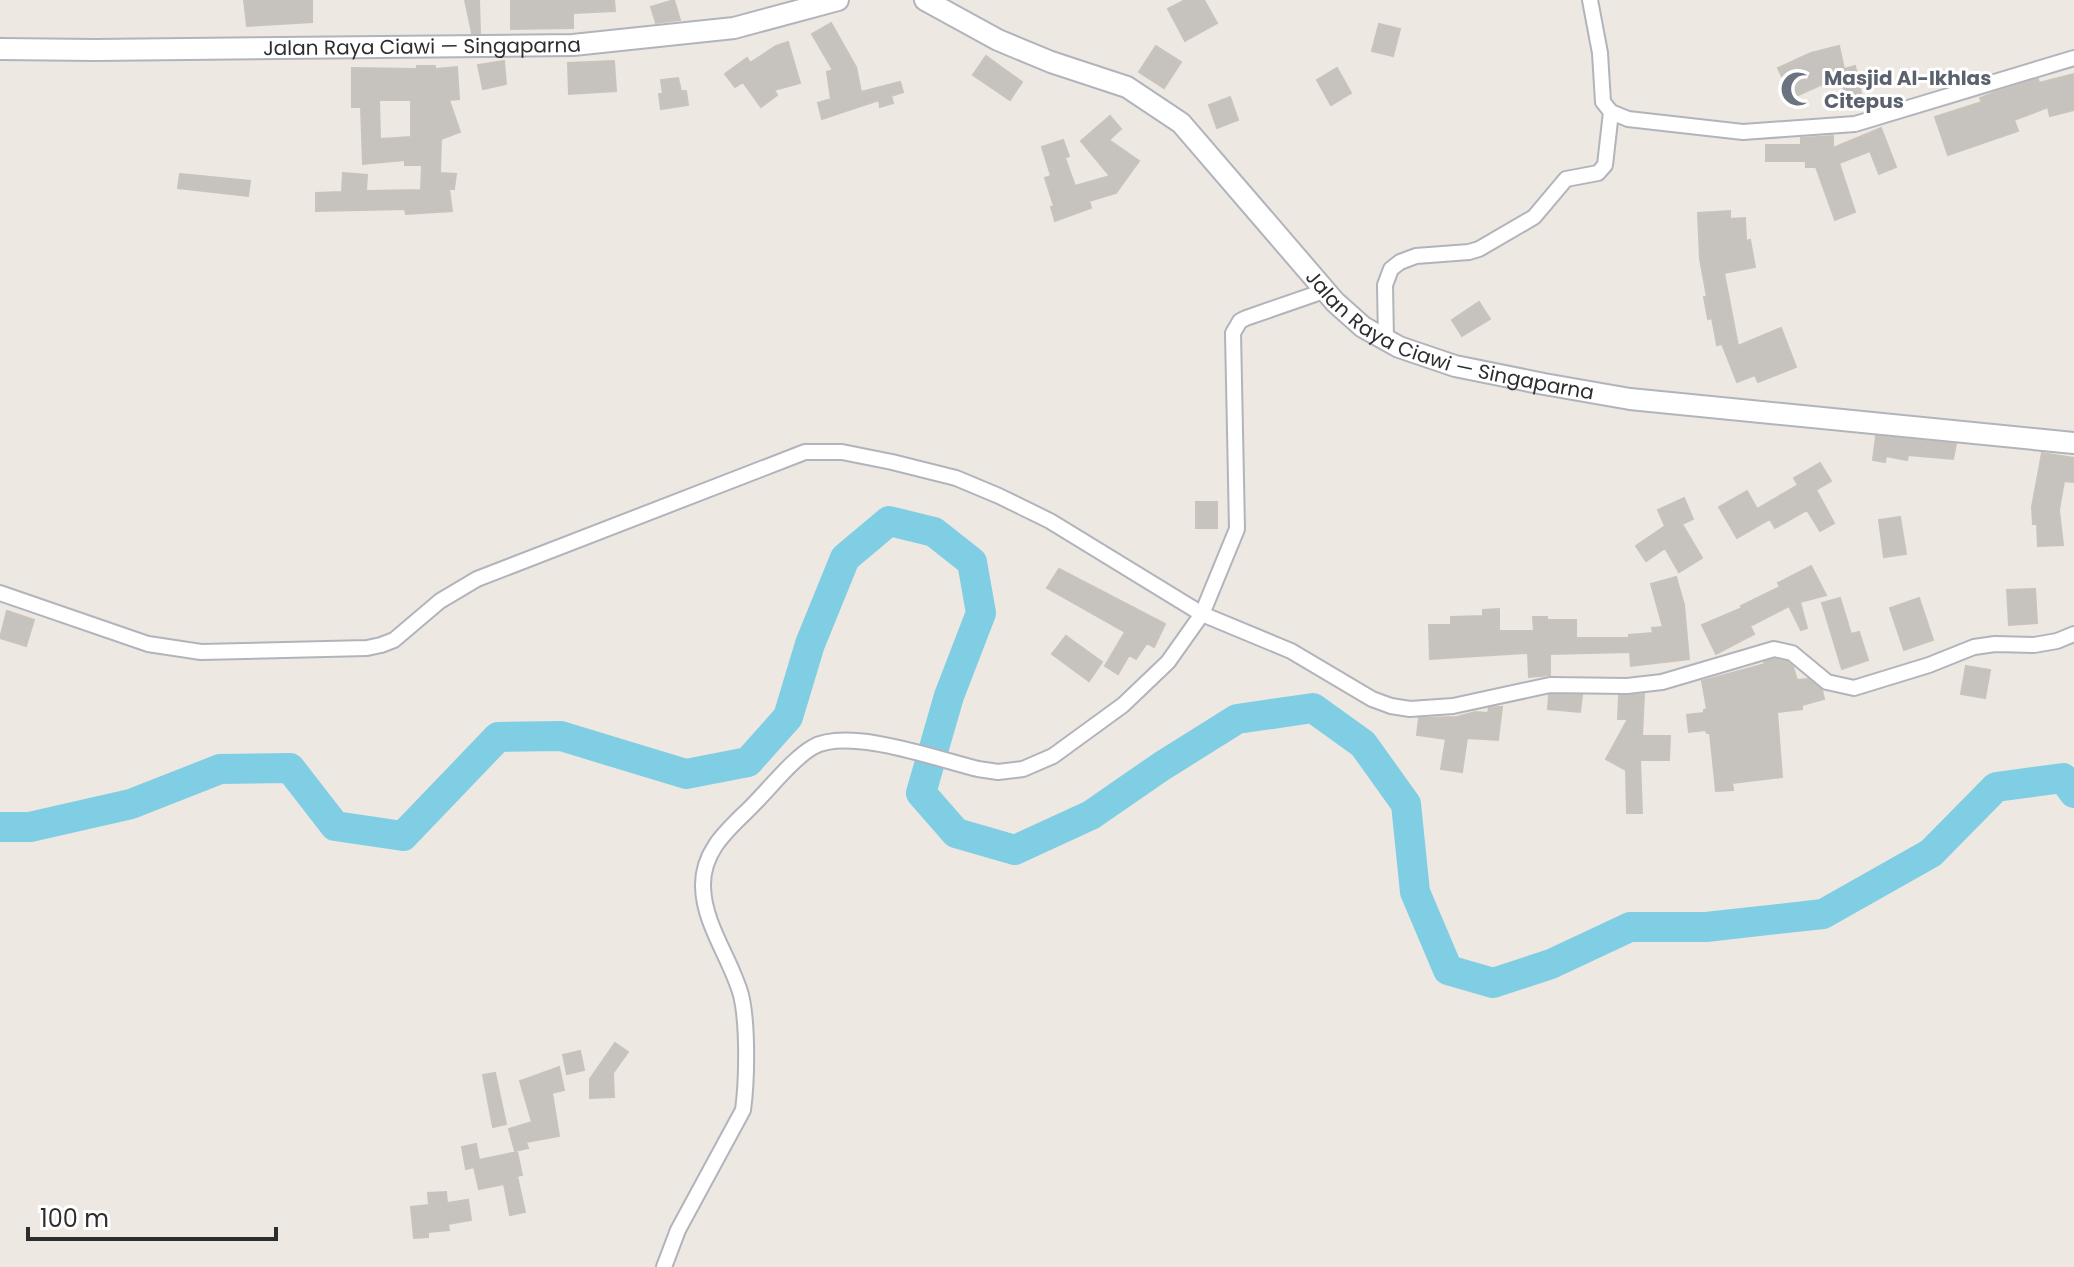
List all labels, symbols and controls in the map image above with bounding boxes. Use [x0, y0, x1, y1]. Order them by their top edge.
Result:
street label: Jalan Raya Ciawi — Singaparna [263, 30, 582, 62]
place label: Masjid Al-Ikhlas Citepus [1824, 64, 1991, 115]
mosque icon: Masjid Al-Ikhlas Citepus [1779, 70, 1817, 108]
street label: Jalan Raya Ciawi — Singaparna [1299, 264, 1596, 406]
scale bar [28, 1191, 276, 1241]
text: 100 m [40, 1202, 109, 1235]

